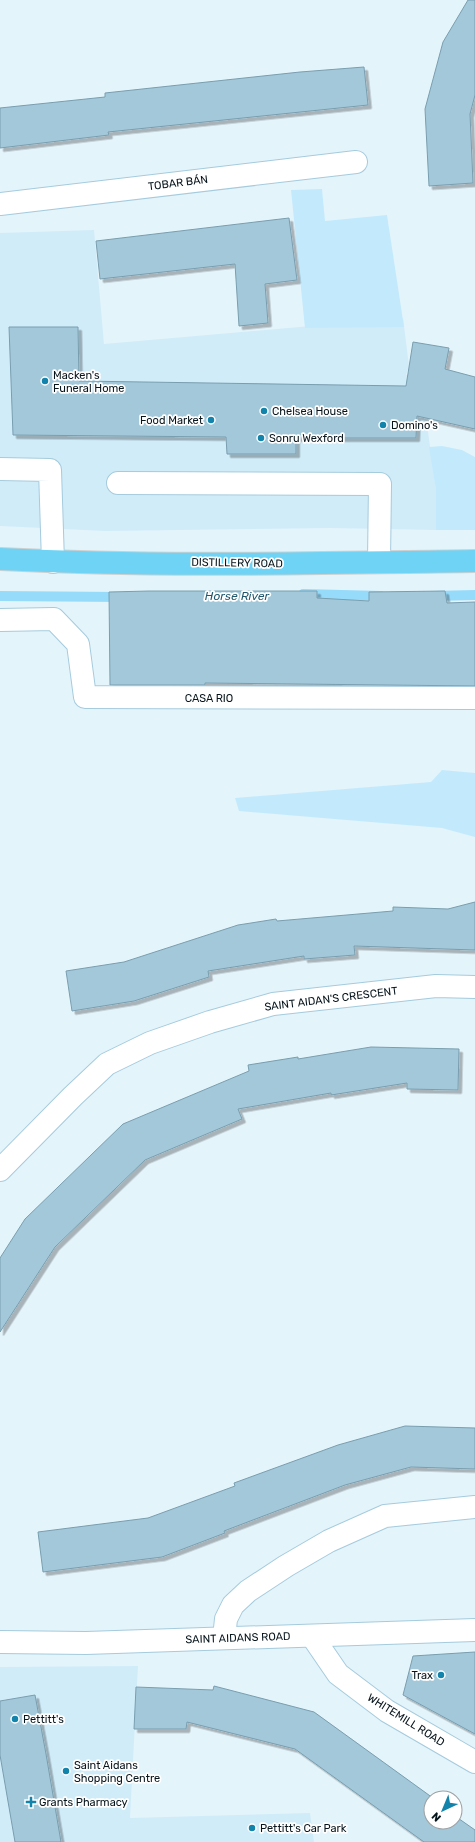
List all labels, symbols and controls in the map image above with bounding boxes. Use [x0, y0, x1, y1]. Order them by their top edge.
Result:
street label: TOBAR BÁN [147, 173, 209, 193]
place label: Macken's Funeral Home [53, 369, 124, 395]
marker: Macken's Funeral Home [40, 376, 50, 386]
place label: Chelsea House [272, 405, 348, 418]
marker: Chelsea House [259, 406, 269, 416]
place label: Food Market [140, 414, 204, 427]
marker: Food Market [206, 415, 216, 425]
place label: Domino's [391, 419, 438, 432]
marker: Domino's [378, 420, 388, 430]
place label: Sonru Wexford [269, 432, 344, 445]
marker: Sonru Wexford [256, 433, 266, 443]
street label: DISTILLERY ROAD [191, 556, 283, 570]
water label: Horse River [205, 589, 270, 603]
street label: CASA RIO [185, 692, 233, 705]
street label: SAINT AIDAN'S CRESCENT [264, 984, 399, 1014]
street label: SAINT AIDANS ROAD [185, 1630, 291, 1646]
place label: Trax [411, 1669, 433, 1682]
marker: Trax [436, 1670, 446, 1680]
street label: WHITEMILL ROAD [365, 1691, 447, 1749]
place label: Pettitt's [23, 1713, 64, 1726]
marker: Pettitt's [10, 1714, 20, 1724]
place label: Saint Aidans Shopping Centre [74, 1759, 160, 1785]
marker: Saint Aidans Shopping Centre [61, 1766, 71, 1776]
north arrow [423, 1790, 463, 1830]
place label: Grants Pharmacy [39, 1796, 128, 1809]
marker: Grants Pharmacy [26, 1797, 36, 1807]
text: N [429, 1809, 444, 1824]
place label: Pettitt's Car Park [260, 1822, 347, 1835]
marker: Pettitt's Car Park [247, 1823, 257, 1833]

